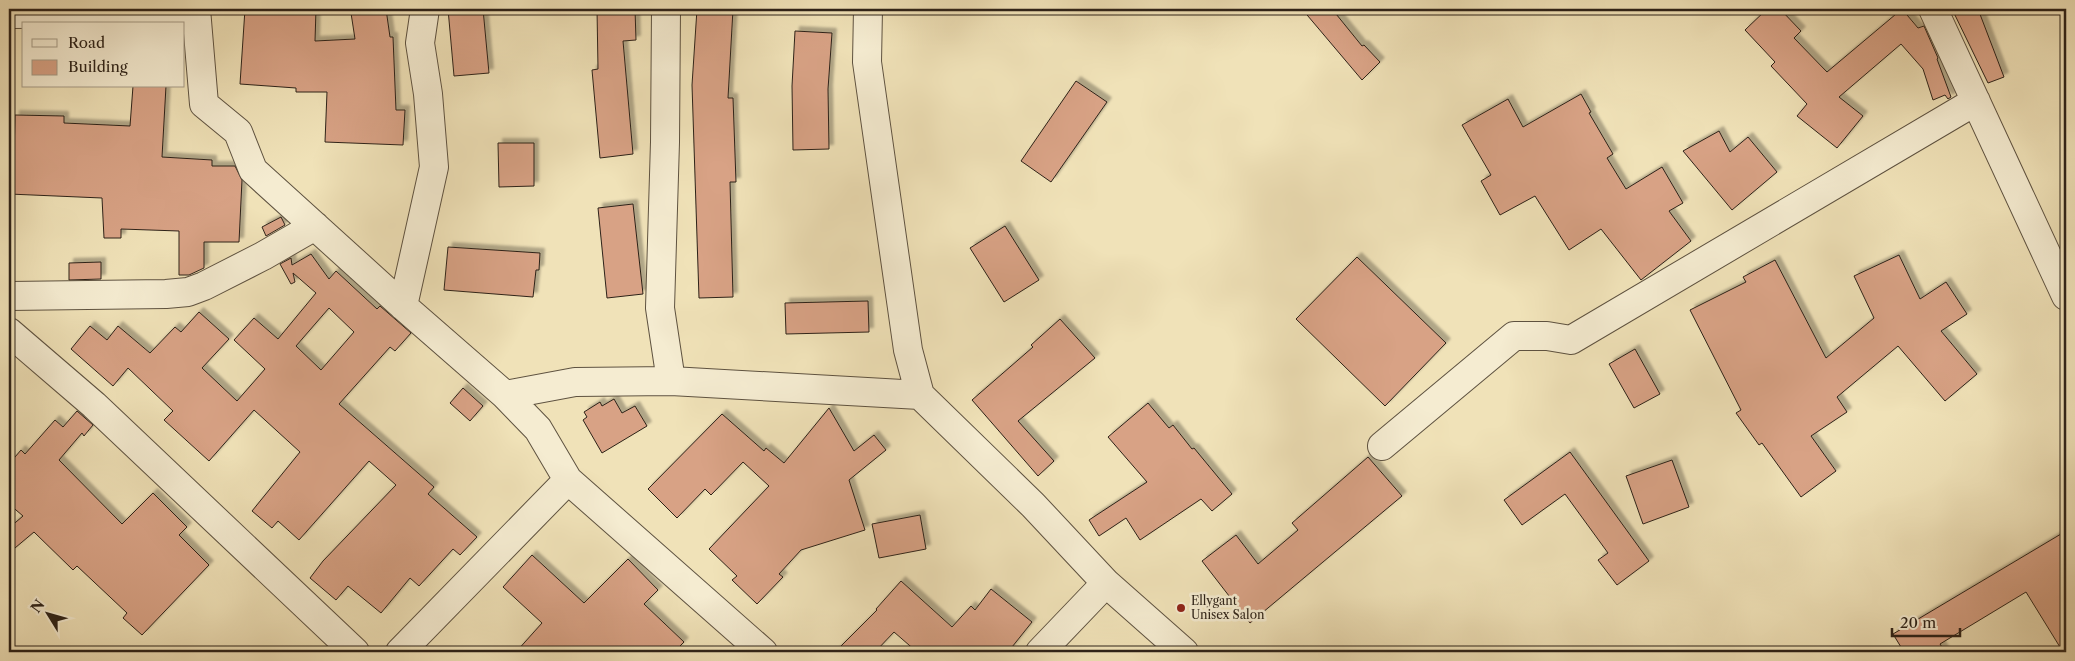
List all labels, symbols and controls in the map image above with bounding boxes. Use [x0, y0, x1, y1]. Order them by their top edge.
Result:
legend [22, 22, 185, 88]
text: Road [68, 33, 105, 52]
text: Building [68, 57, 128, 76]
north arrow [22, 588, 72, 638]
place label: Ellygant Unisex Salon [1191, 593, 1265, 622]
text: N [27, 596, 48, 616]
marker: Ellygant Unisex Salon [1175, 602, 1187, 614]
scale bar [1892, 606, 1960, 638]
text: 20 m [1900, 613, 1936, 632]

